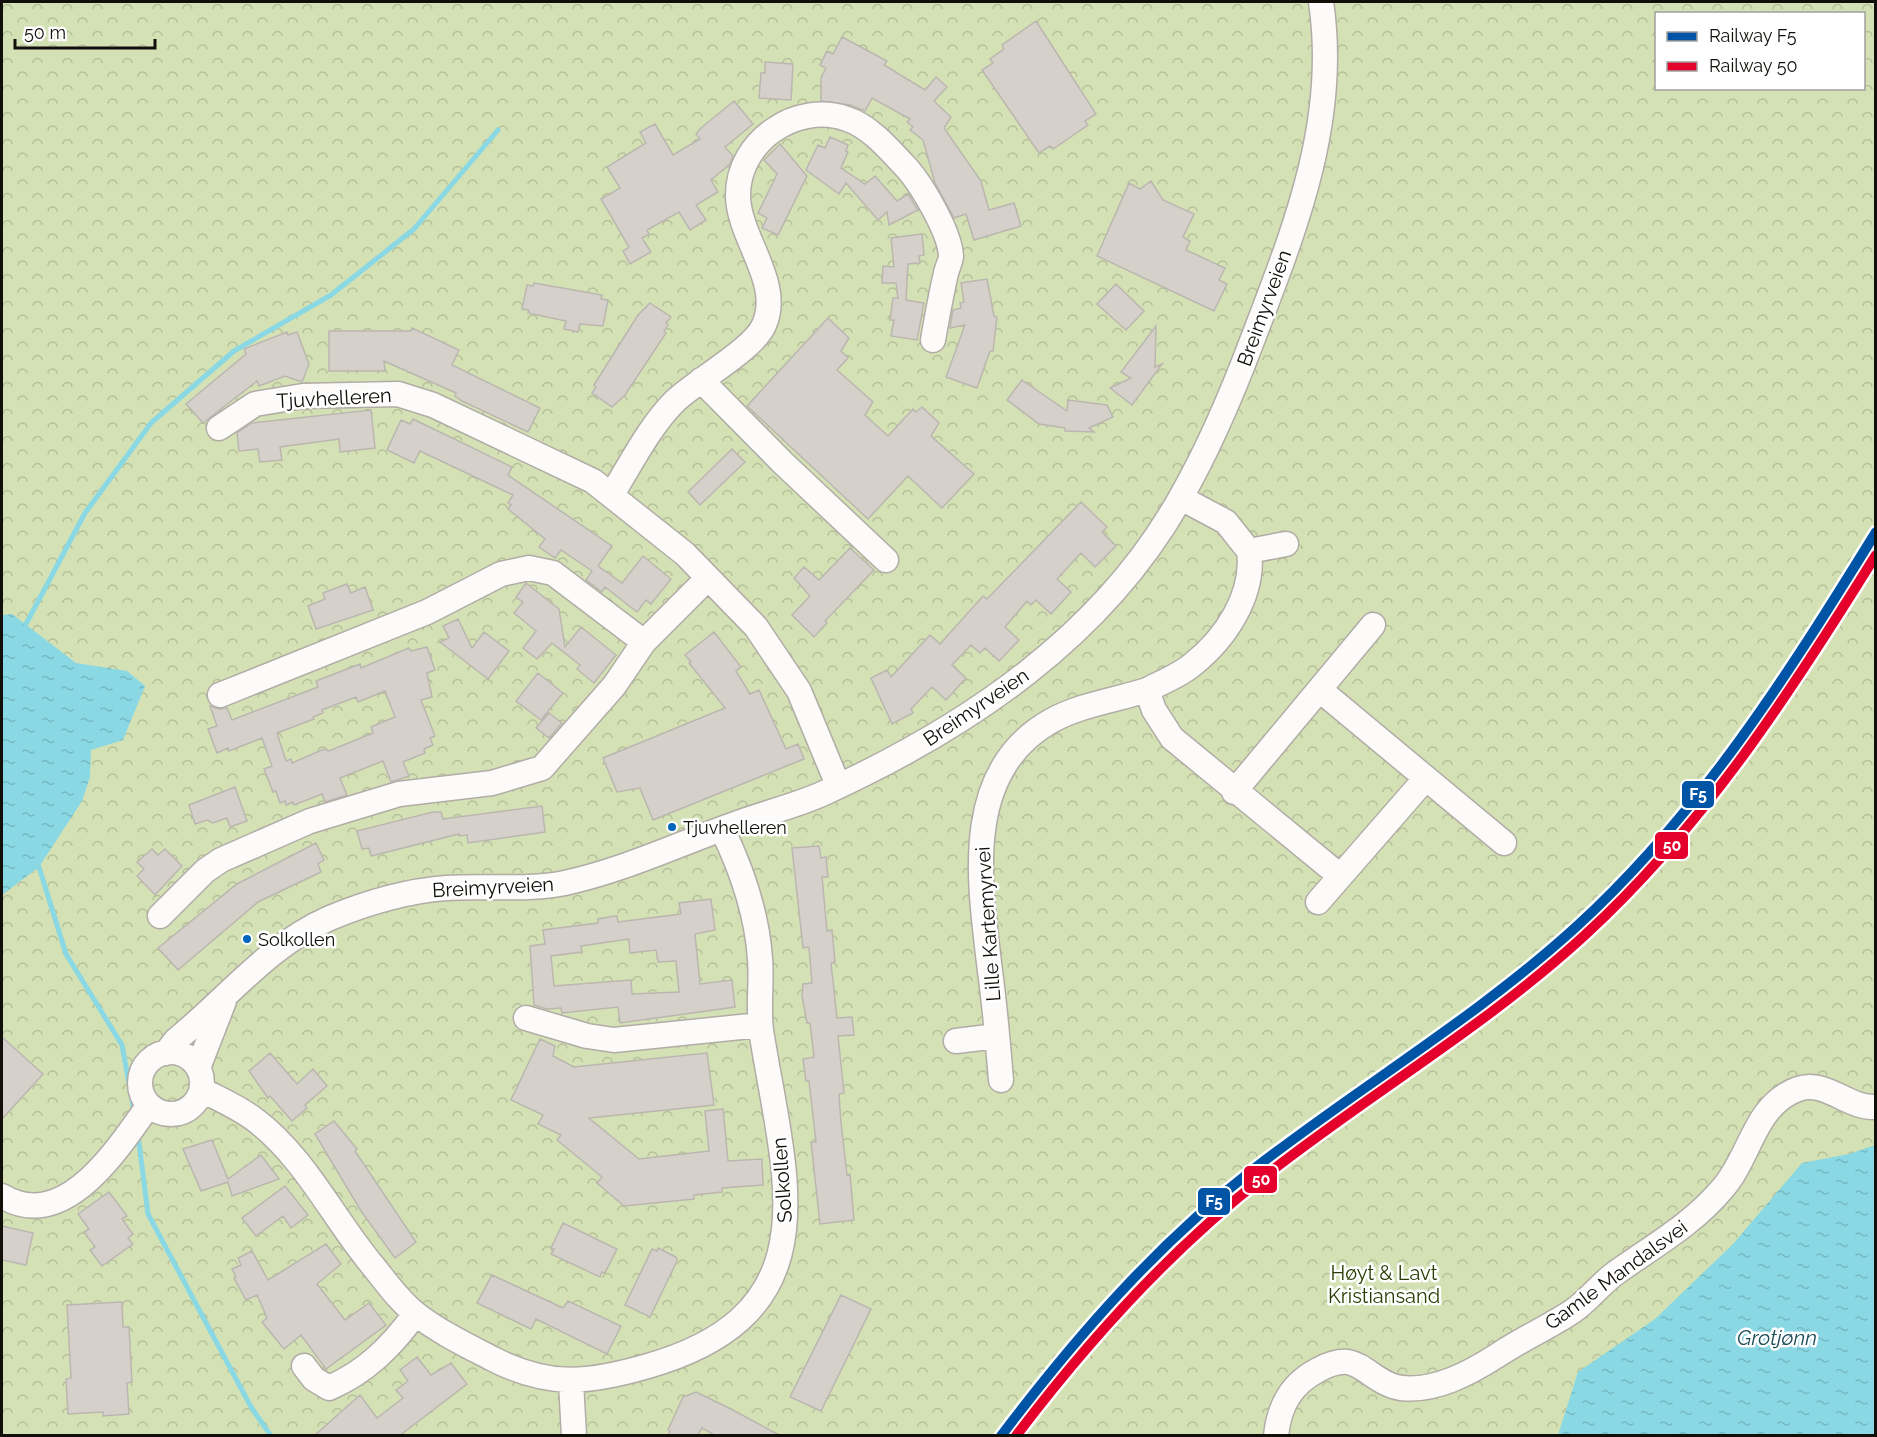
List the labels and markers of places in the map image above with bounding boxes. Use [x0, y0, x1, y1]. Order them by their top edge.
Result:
place label: Tjuvhelleren [683, 817, 787, 838]
marker: Tjuvhelleren [666, 821, 678, 833]
place label: Solkollen [258, 929, 335, 950]
marker: Solkollen [241, 933, 253, 945]

